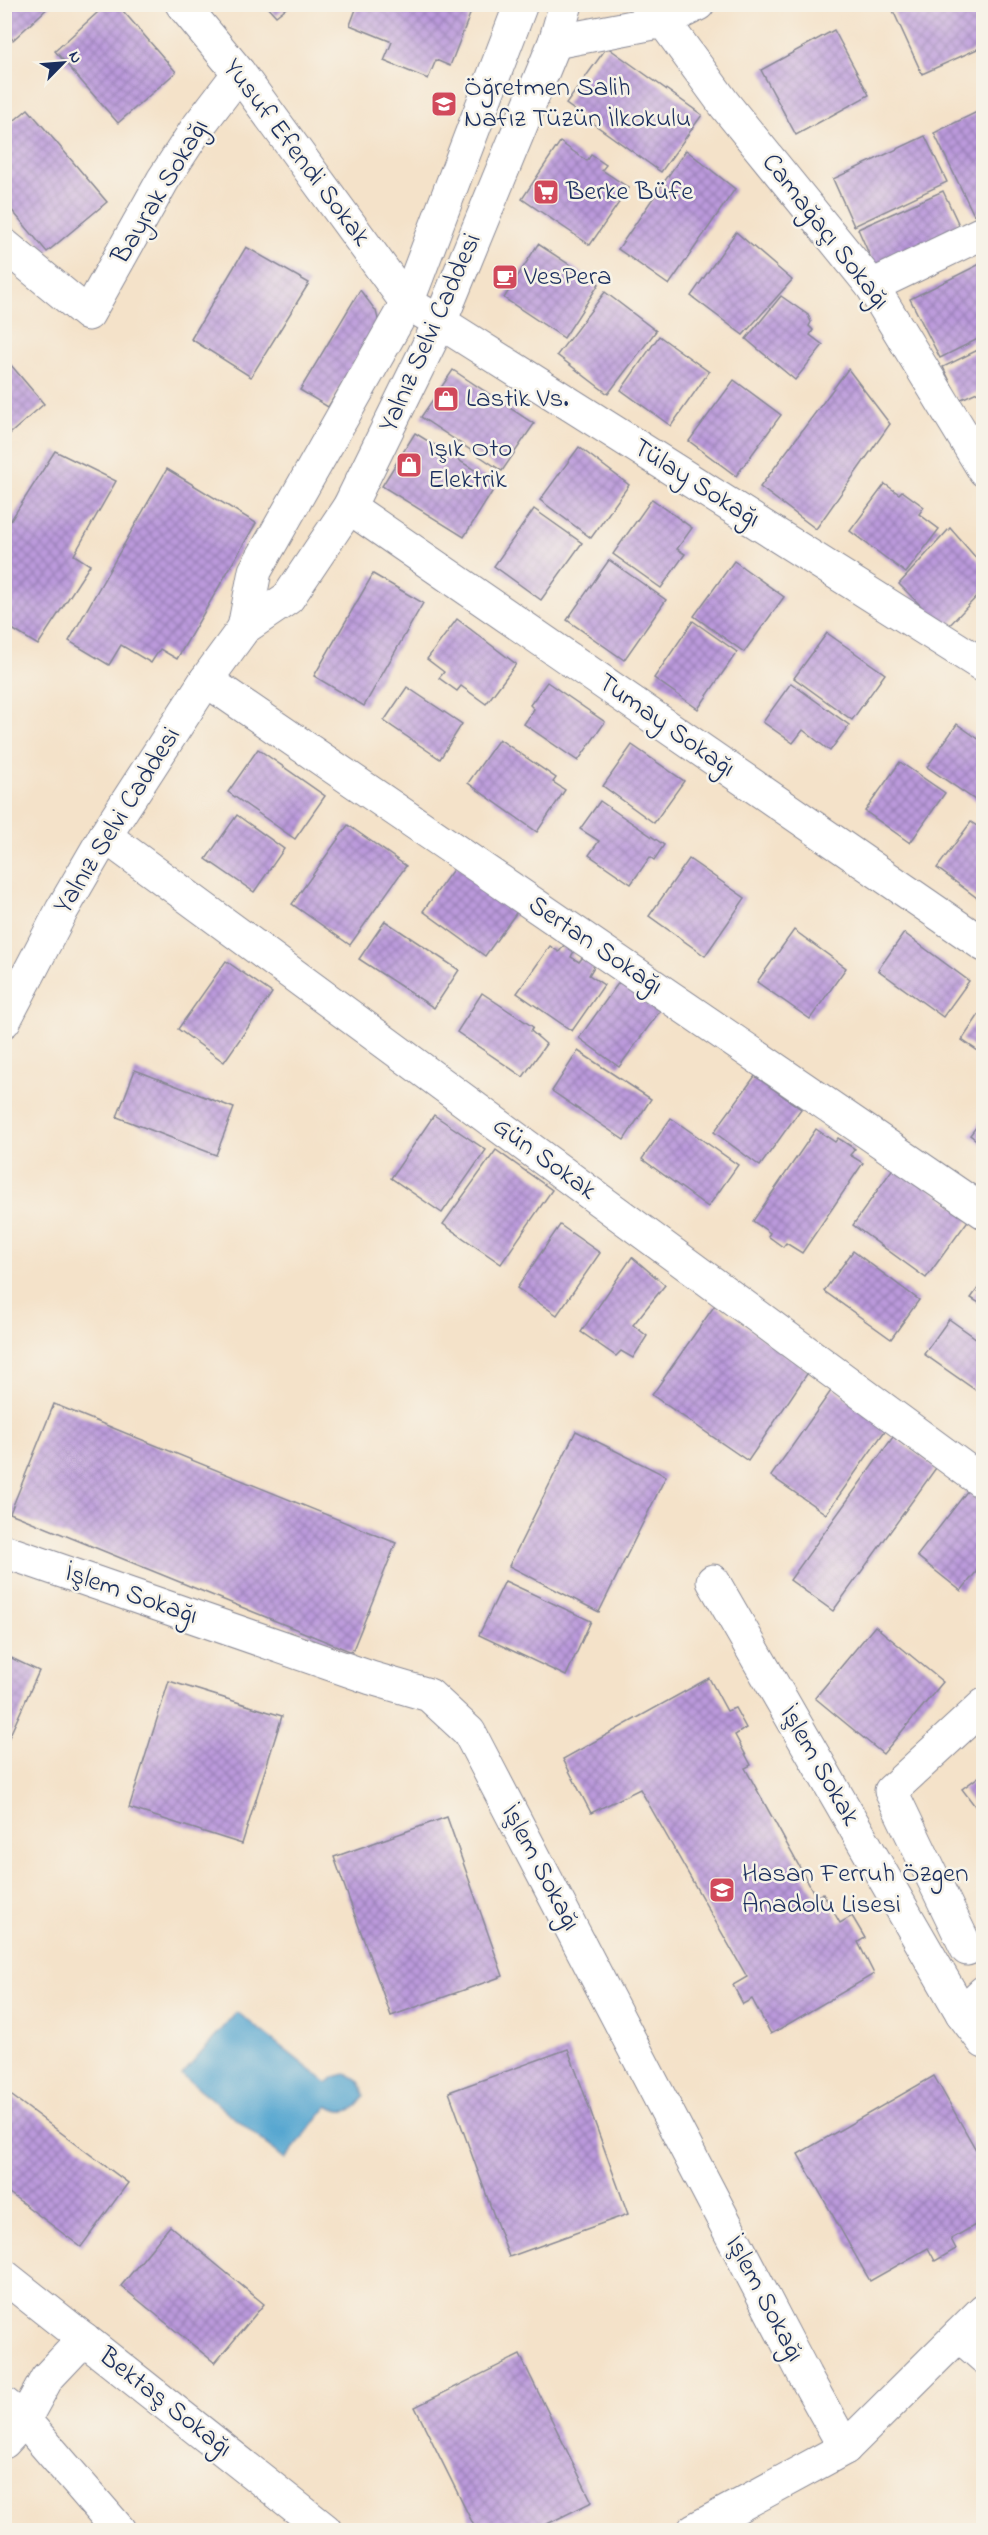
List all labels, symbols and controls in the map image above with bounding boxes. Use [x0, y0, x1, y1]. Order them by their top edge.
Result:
north arrow [33, 33, 93, 93]
text: N [62, 48, 88, 68]
street label: Yusuf Efendi Sokak [212, 51, 380, 255]
place label: Öğretmen Salih Nafız Tüzün İlkokulu [464, 69, 691, 139]
school or university icon: Öğretmen Salih Nafız Tüzün İlkokulu [429, 89, 459, 119]
street label: Bayrak Sokağı [102, 112, 220, 273]
street label: Camağaçı Sokağı [751, 145, 899, 319]
place label: Berke Büfe [565, 173, 694, 212]
supermarket icon: Berke Büfe [531, 177, 561, 207]
street label: Yalnız Selvi Caddesi [370, 227, 492, 439]
place label: VesPera [523, 258, 612, 297]
cafe icon: VesPera [490, 262, 520, 292]
place label: Lastik Vs. [466, 380, 569, 419]
shop icon: Lastik Vs. [431, 384, 461, 414]
street label: Tülay Sokağı [625, 429, 767, 539]
place label: Işık Oto Elektrik [428, 430, 512, 500]
shop icon: Işık Oto Elektrik [394, 450, 424, 480]
street label: Tumay Sokağı [589, 664, 743, 788]
street label: Yalnız Selvi Caddesi [45, 720, 191, 922]
street label: Sertan Sokağı [520, 886, 670, 1006]
street label: Gün Sokak [484, 1108, 605, 1210]
street label: İşlem Sokağı [59, 1554, 203, 1636]
street label: İşlem Sokak [769, 1699, 869, 1834]
street label: İşlem Sokağı [490, 1798, 590, 1938]
place label: Hasan Ferruh Özgen Anadolu Lisesi [742, 1855, 969, 1925]
school or university icon: Hasan Ferruh Özgen Anadolu Lisesi [707, 1875, 737, 1905]
street label: İşlem Sokağı [714, 2229, 814, 2369]
street label: Bektaş Sokağı [89, 2338, 240, 2468]

